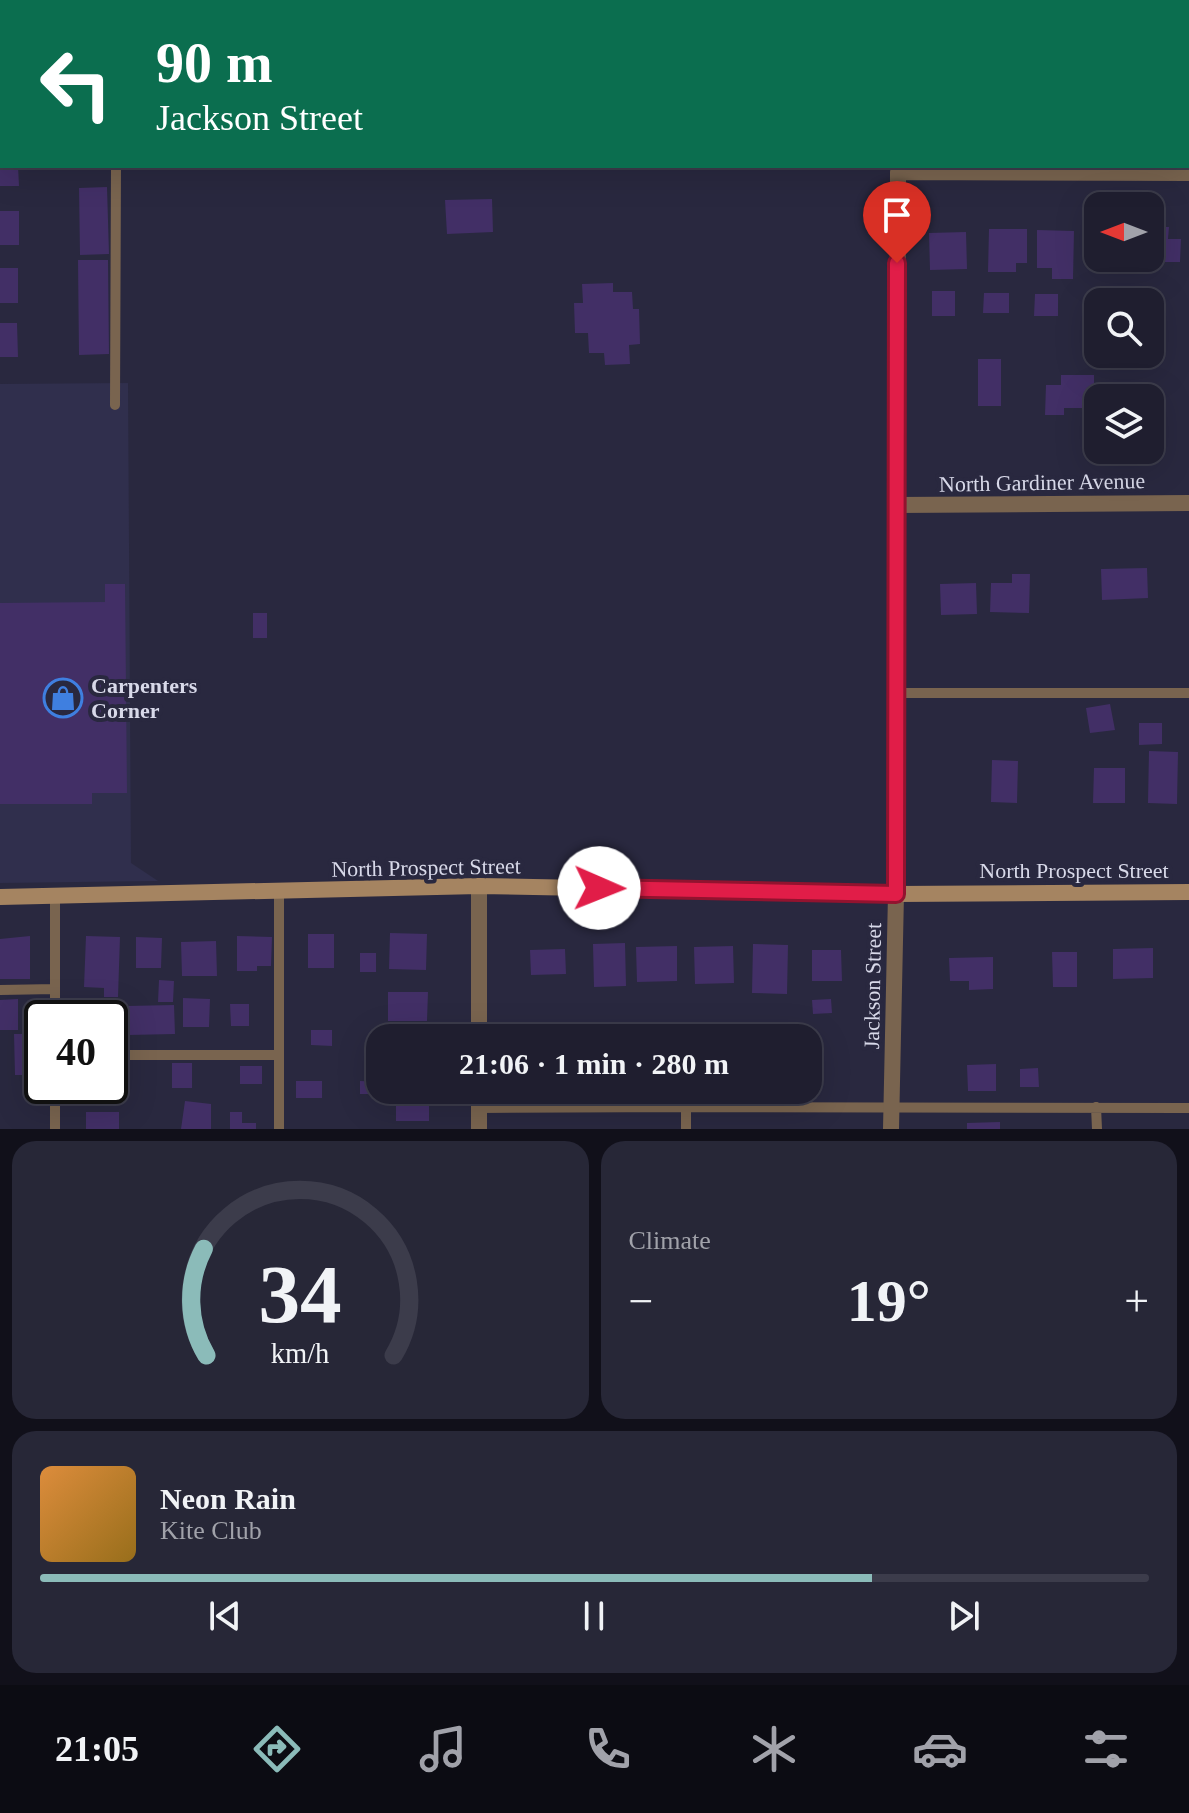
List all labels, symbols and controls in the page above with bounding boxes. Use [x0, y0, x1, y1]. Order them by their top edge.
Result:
icon: left [24, 32, 128, 136]
text: 90 m [156, 32, 273, 94]
text: Jackson Street [156, 98, 363, 138]
pin [863, 181, 931, 263]
north arrow [1084, 192, 1164, 272]
map controls [1084, 192, 1164, 464]
icon: arrive [875, 193, 919, 237]
button: search [1084, 288, 1164, 368]
button: layers [1084, 384, 1164, 464]
street label: North Gardiner Avenue [939, 468, 1145, 497]
place label: Carpenters Corner [91, 673, 198, 723]
shop icon: Carpenters Corner [42, 677, 84, 719]
position arrow [557, 846, 641, 930]
street label: North Prospect Street [331, 853, 521, 882]
street label: North Prospect Street [979, 858, 1169, 883]
street label: Jackson Street [859, 923, 886, 1049]
speed limit sign: 40 [24, 1000, 128, 1104]
text: 21:06 · 1 min · 280 m [459, 1047, 729, 1080]
text: Climate [629, 1226, 711, 1255]
text: 34 [259, 1248, 342, 1340]
text: 19° [847, 1268, 931, 1334]
text: − [629, 1277, 653, 1326]
text: + [1124, 1277, 1149, 1326]
text: km/h [271, 1338, 330, 1369]
text: Neon Rain [160, 1482, 296, 1515]
text: Kite Club [160, 1516, 262, 1545]
icon: previous [203, 1594, 247, 1638]
icon: pause [572, 1594, 616, 1638]
icon: next [942, 1594, 986, 1638]
icon: directions [249, 1721, 305, 1777]
icon: music [415, 1721, 471, 1777]
icon: phone [580, 1721, 636, 1777]
icon: climate [746, 1721, 802, 1777]
icon: car [912, 1721, 968, 1777]
icon: filters [1078, 1721, 1134, 1777]
text: 21:05 [55, 1729, 139, 1769]

